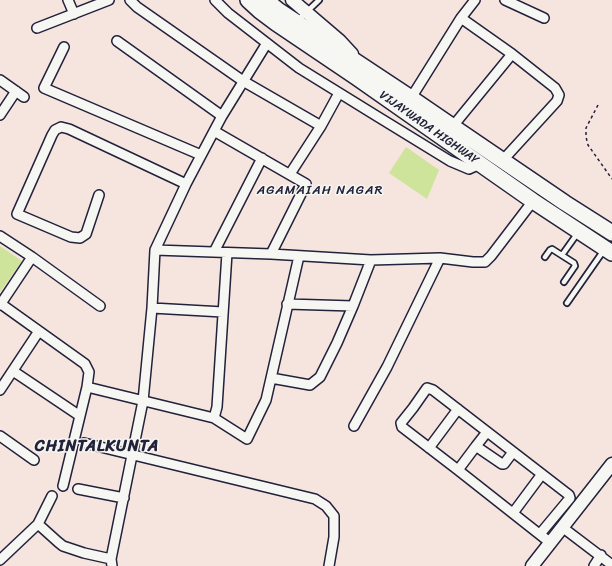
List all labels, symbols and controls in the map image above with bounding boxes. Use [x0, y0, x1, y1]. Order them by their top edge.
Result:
street label: VIJAYWADA HIGHWAY [376, 88, 482, 168]
district label: AGAMAIAH NAGAR [257, 183, 383, 199]
district label: CHINTALKUNTA [35, 437, 159, 457]

